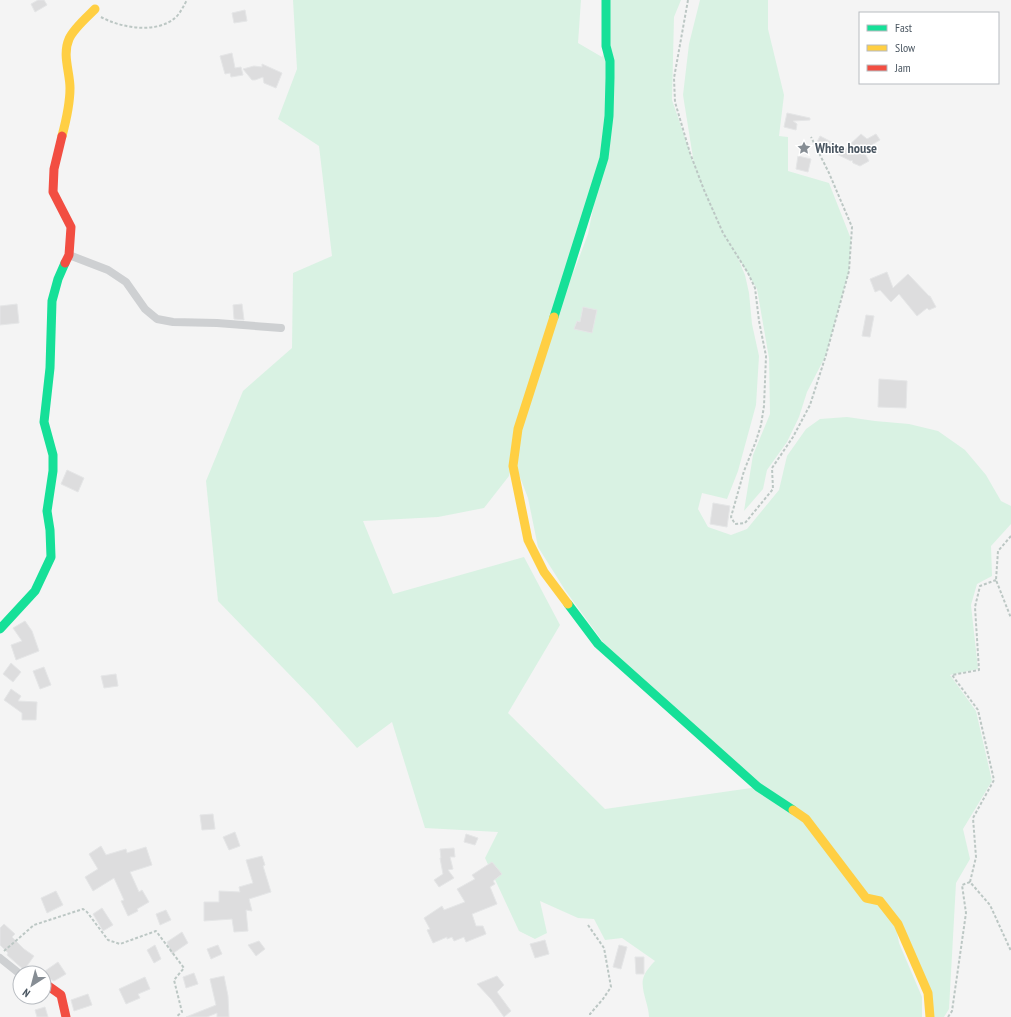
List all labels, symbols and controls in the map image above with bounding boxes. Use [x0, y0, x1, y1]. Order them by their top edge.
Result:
legend [859, 12, 999, 84]
text: Fast [895, 20, 913, 35]
text: Slow [895, 40, 916, 55]
text: Jam [894, 60, 911, 75]
place label: White house [814, 139, 877, 157]
place icon: White house [796, 140, 812, 156]
north arrow [12, 965, 52, 1005]
text: N [20, 986, 33, 1001]

